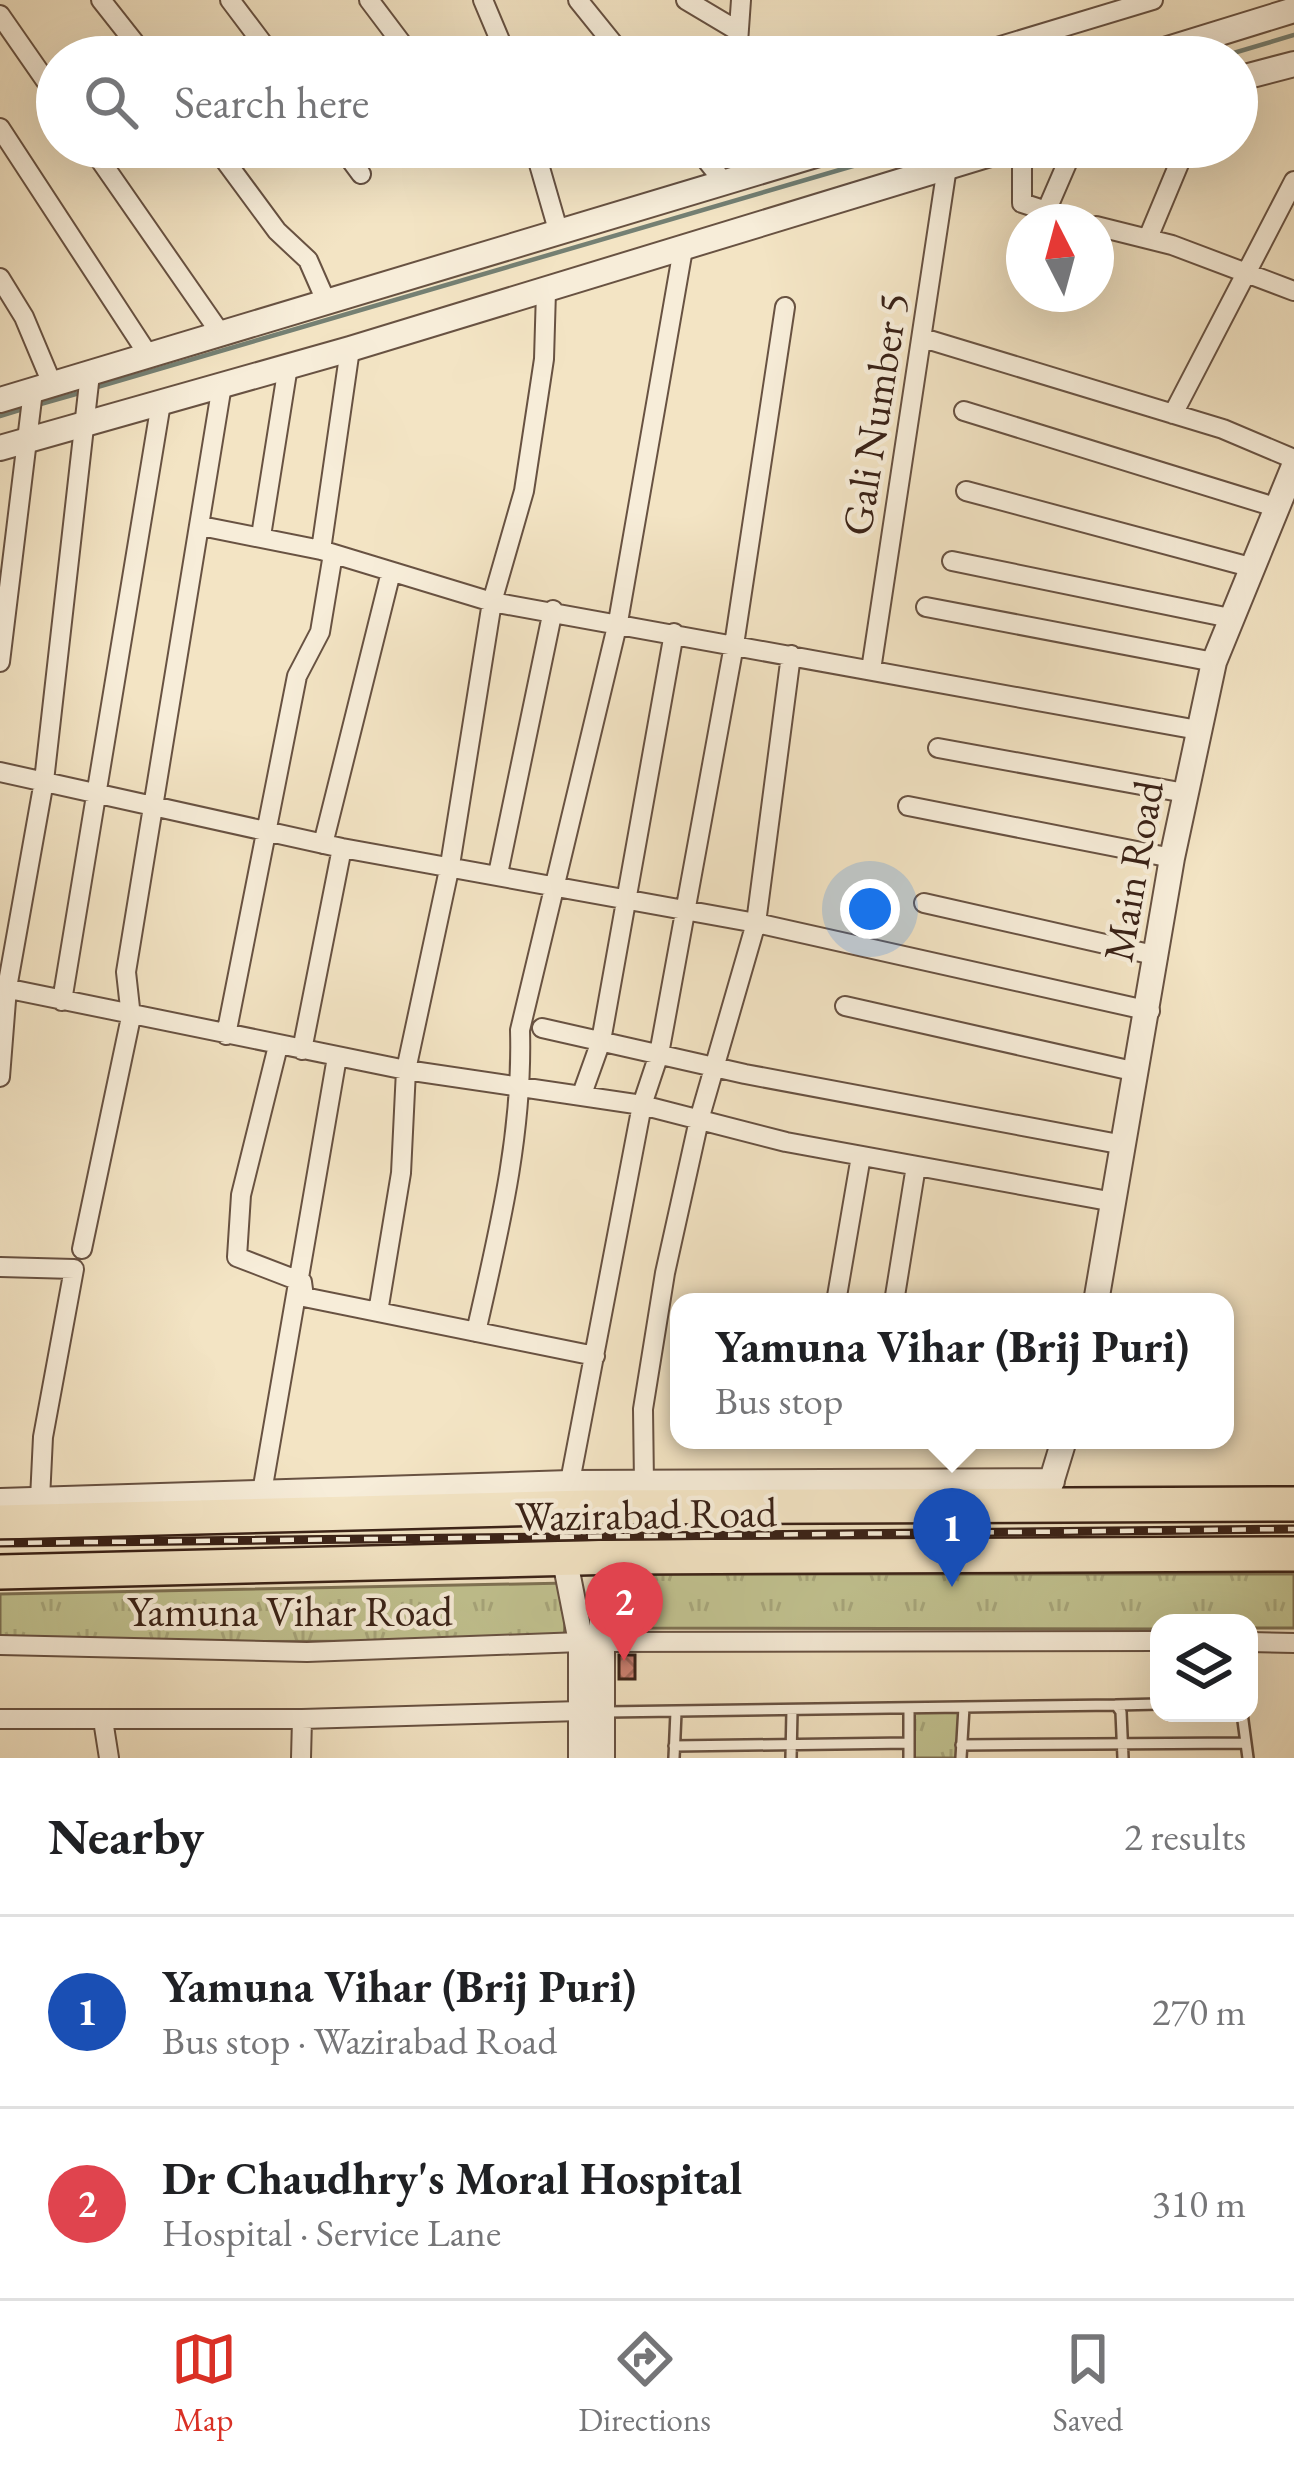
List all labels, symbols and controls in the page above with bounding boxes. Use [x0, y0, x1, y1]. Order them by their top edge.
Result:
search box [36, 36, 1258, 168]
icon: search [78, 69, 144, 135]
text: Search here [174, 73, 369, 131]
north arrow [1006, 204, 1114, 312]
street label: Gali Number 5 [829, 289, 921, 539]
street label: Main Road [1090, 776, 1176, 966]
your location [840, 879, 900, 939]
popup [670, 1293, 1234, 1449]
text: Yamuna Vihar (Brij Puri) [715, 1317, 1189, 1375]
text: Bus stop [715, 1375, 843, 1426]
street label: Wazirabad Road [514, 1484, 778, 1544]
pin: 1 [913, 1488, 991, 1587]
pin: 2 [585, 1562, 663, 1661]
street label: Yamuna Vihar Road [127, 1584, 453, 1639]
map controls [1150, 1614, 1258, 1722]
button: layers [1150, 1614, 1258, 1722]
text: Nearby [48, 1803, 204, 1869]
text: 2 results [1124, 1811, 1246, 1862]
text: Yamuna Vihar (Brij Puri) [162, 1957, 636, 2015]
text: 1 [77, 1986, 97, 2037]
text: 270 m [1152, 1986, 1246, 2037]
text: Bus stop · Wazirabad Road [162, 2015, 557, 2066]
text: Dr Chaudhry's Moral Hospital [162, 2149, 742, 2207]
text: 2 [77, 2178, 97, 2229]
text: 310 m [1152, 2178, 1246, 2229]
text: Hospital · Service Lane [162, 2207, 501, 2258]
tab: Map [171, 2326, 237, 2441]
tab: Directions [578, 2326, 711, 2441]
tab: Saved [1053, 2326, 1123, 2441]

